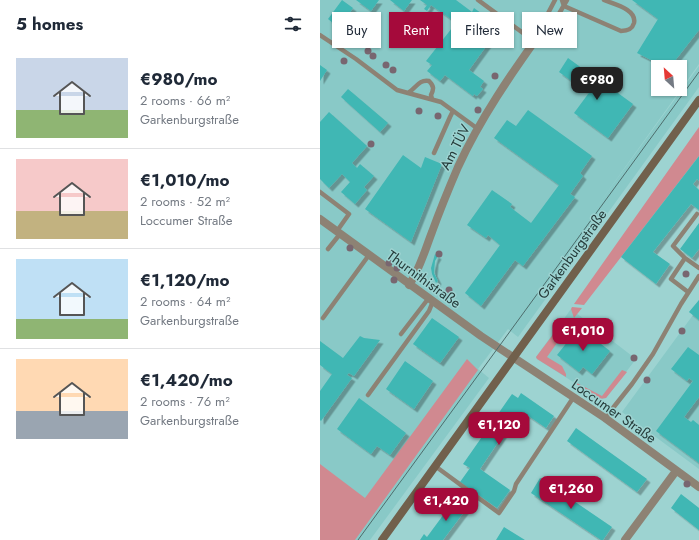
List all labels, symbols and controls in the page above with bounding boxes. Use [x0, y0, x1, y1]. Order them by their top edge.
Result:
text: 5 homes [16, 12, 83, 36]
chip: Buy [332, 12, 381, 48]
chip: Rent [389, 12, 443, 48]
chip: Filters [451, 12, 514, 48]
chip: New [522, 12, 577, 48]
icon: filters [282, 13, 304, 35]
north arrow [651, 60, 687, 96]
map controls [651, 60, 687, 96]
text: €980/mo [140, 67, 218, 91]
pin: €980 [573, 67, 621, 101]
text: €980 [580, 70, 614, 89]
icon: home [48, 74, 96, 122]
text: 2 rooms · 66 m² [140, 91, 230, 110]
text: Garkenburgstraße [140, 110, 239, 129]
street label: Am TÜV [435, 120, 475, 173]
text: €1,010/mo [140, 168, 230, 192]
icon: home [48, 175, 96, 223]
text: 2 rooms · 52 m² [140, 192, 230, 211]
street label: Garkenburgstraße [533, 205, 611, 303]
text: Loccumer Straße [140, 211, 232, 230]
street label: Thurnithistraße [383, 245, 465, 313]
text: €1,120/mo [140, 268, 229, 292]
icon: home [48, 275, 96, 323]
text: 2 rooms · 64 m² [140, 292, 230, 311]
text: Garkenburgstraße [140, 311, 239, 330]
pin: €1,010 [550, 318, 616, 352]
text: €1,010 [561, 321, 605, 340]
text: €1,420/mo [140, 368, 233, 392]
street label: Loccumer Straße [568, 374, 660, 448]
icon: home [48, 375, 96, 423]
text: 2 rooms · 76 m² [140, 392, 230, 411]
text: Garkenburgstraße [140, 411, 239, 430]
pin: €1,120 [466, 412, 532, 446]
text: €1,120 [477, 415, 521, 434]
pin: €1,260 [538, 476, 604, 510]
text: €1,260 [548, 479, 594, 498]
pin: €1,420 [413, 488, 479, 522]
text: €1,420 [423, 491, 469, 510]

